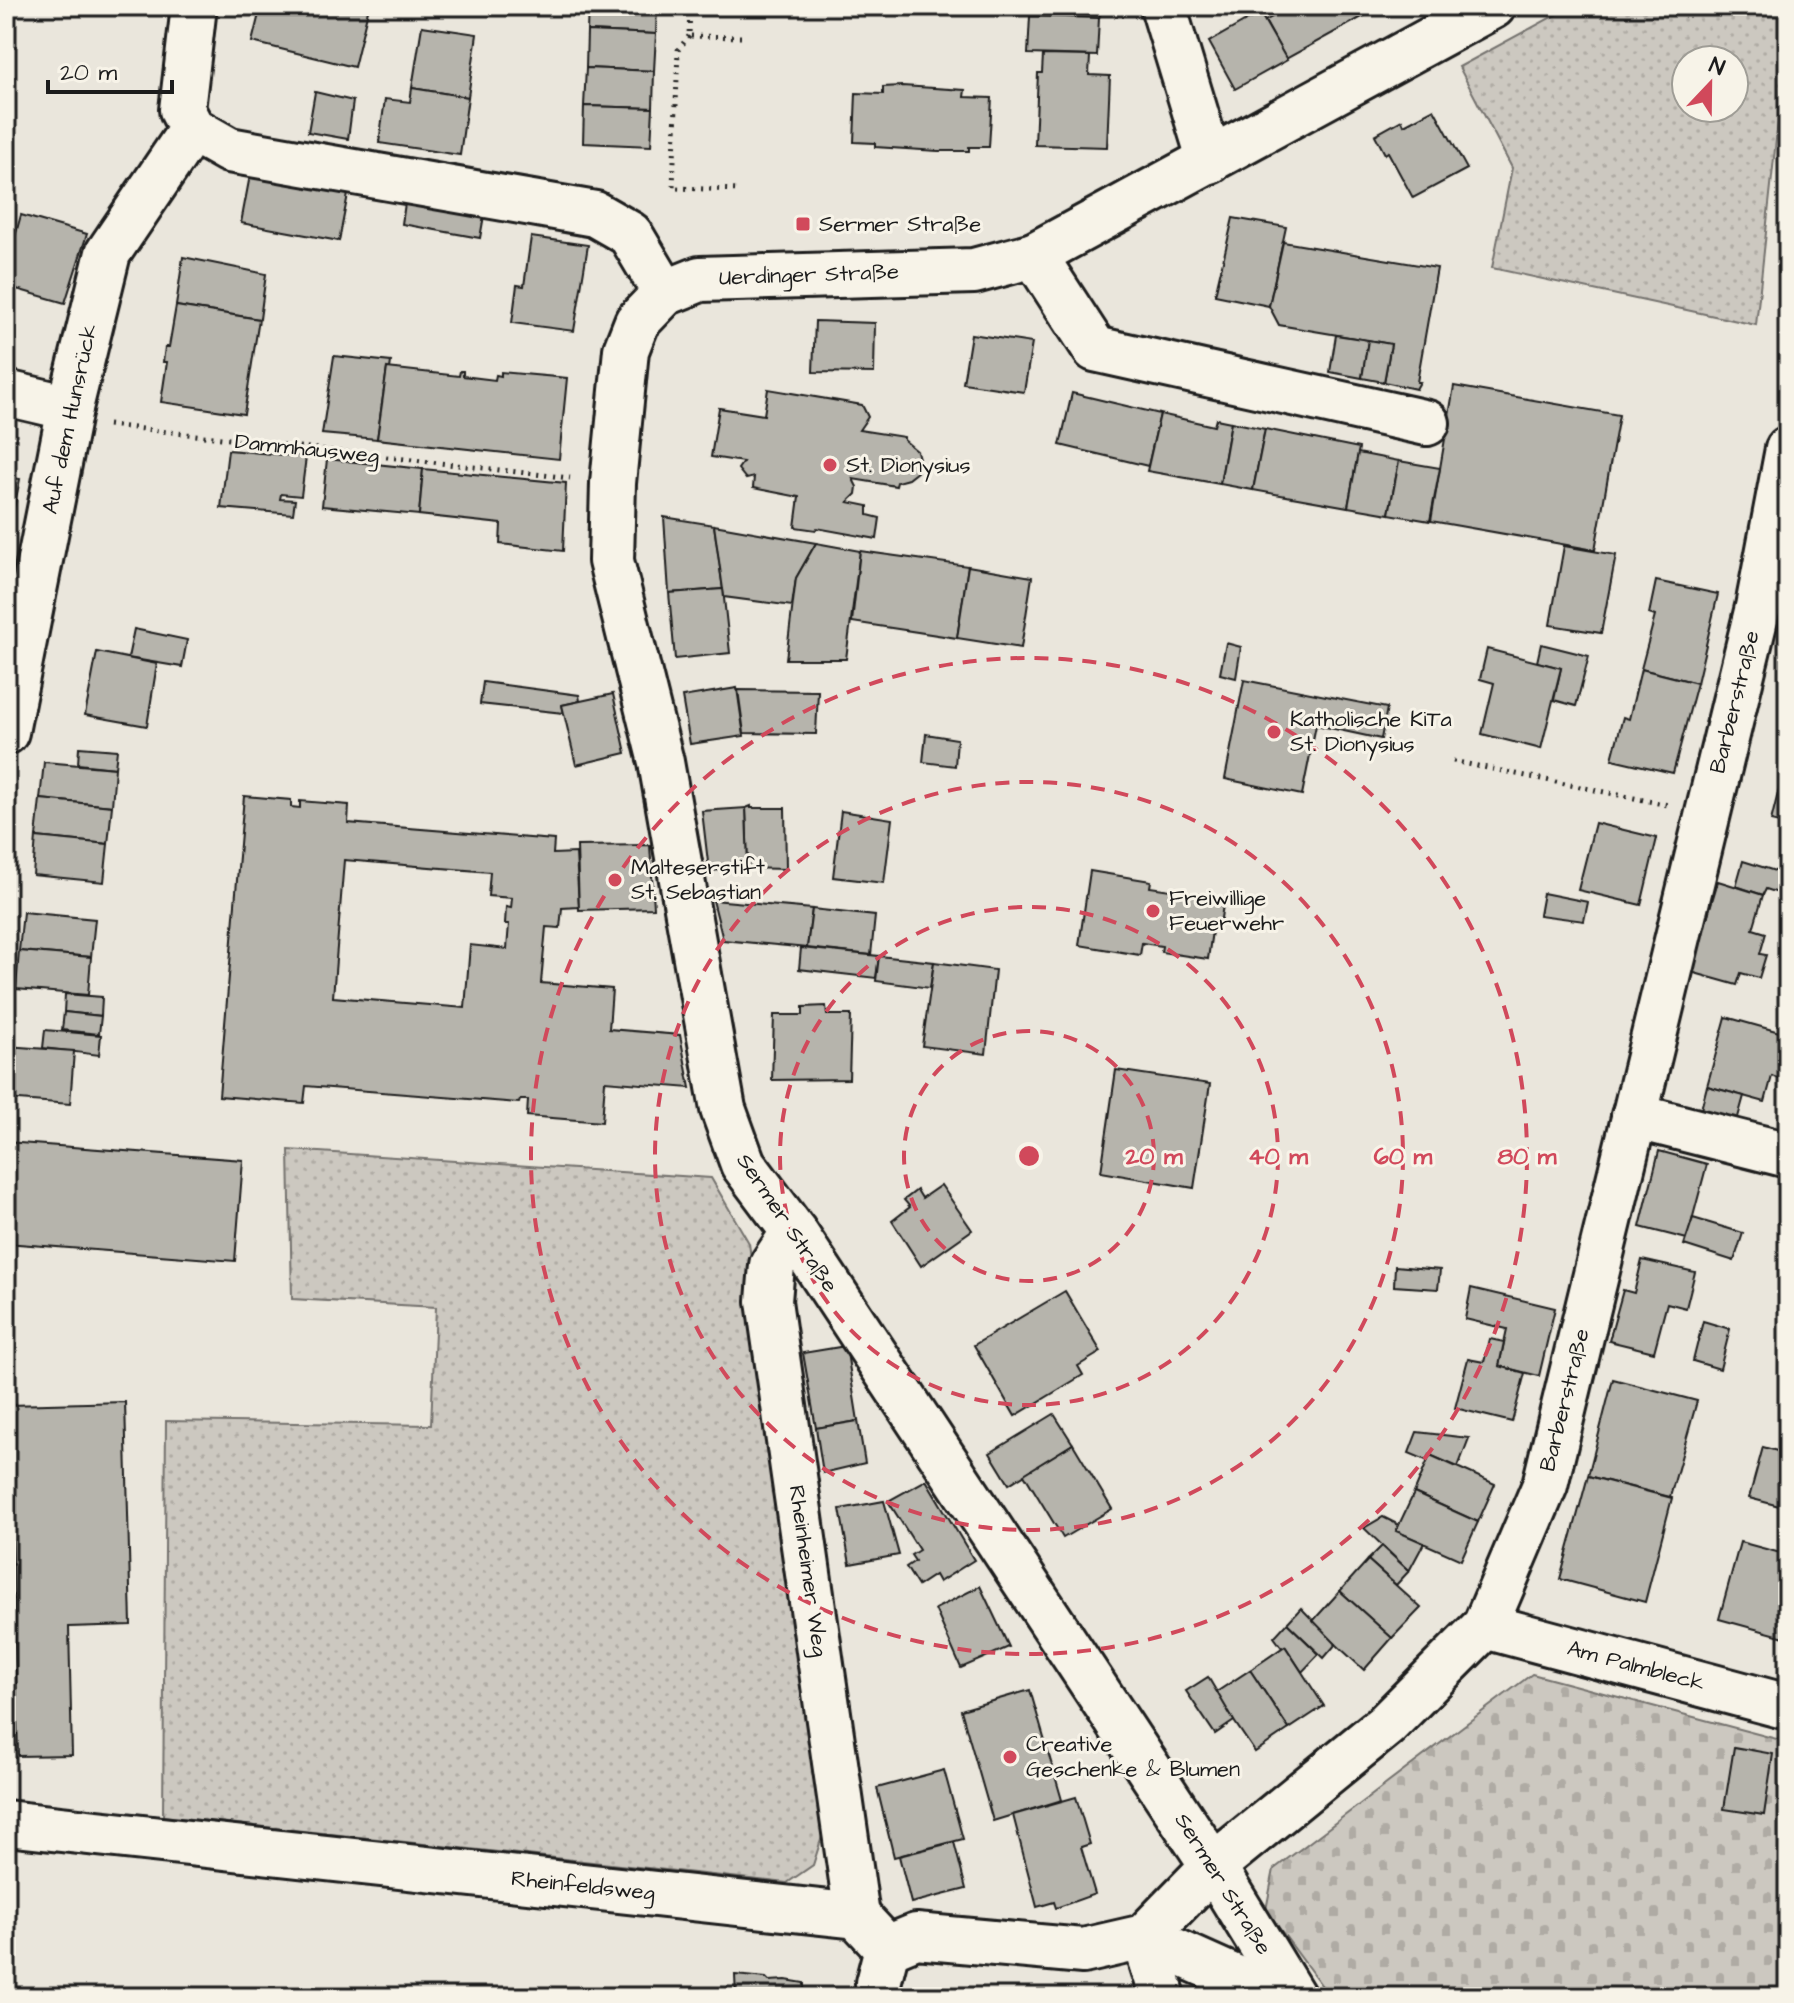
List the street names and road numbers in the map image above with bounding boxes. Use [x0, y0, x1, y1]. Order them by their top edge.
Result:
street label: Uerdinger Straße [718, 256, 900, 295]
street label: Auf dem Hunsrück [35, 321, 105, 517]
street label: Dammhausweg [233, 426, 381, 473]
street label: Barberstraße [1702, 627, 1768, 777]
street label: Sermer Straße [729, 1147, 845, 1299]
street label: Barberstraße [1532, 1325, 1598, 1475]
street label: Rheinheimer Weg [780, 1483, 835, 1659]
street label: Am Palmbleck [1564, 1633, 1709, 1699]
street label: Sermer Straße [1167, 1807, 1279, 1961]
street label: Rheinfeldsweg [509, 1863, 657, 1910]

